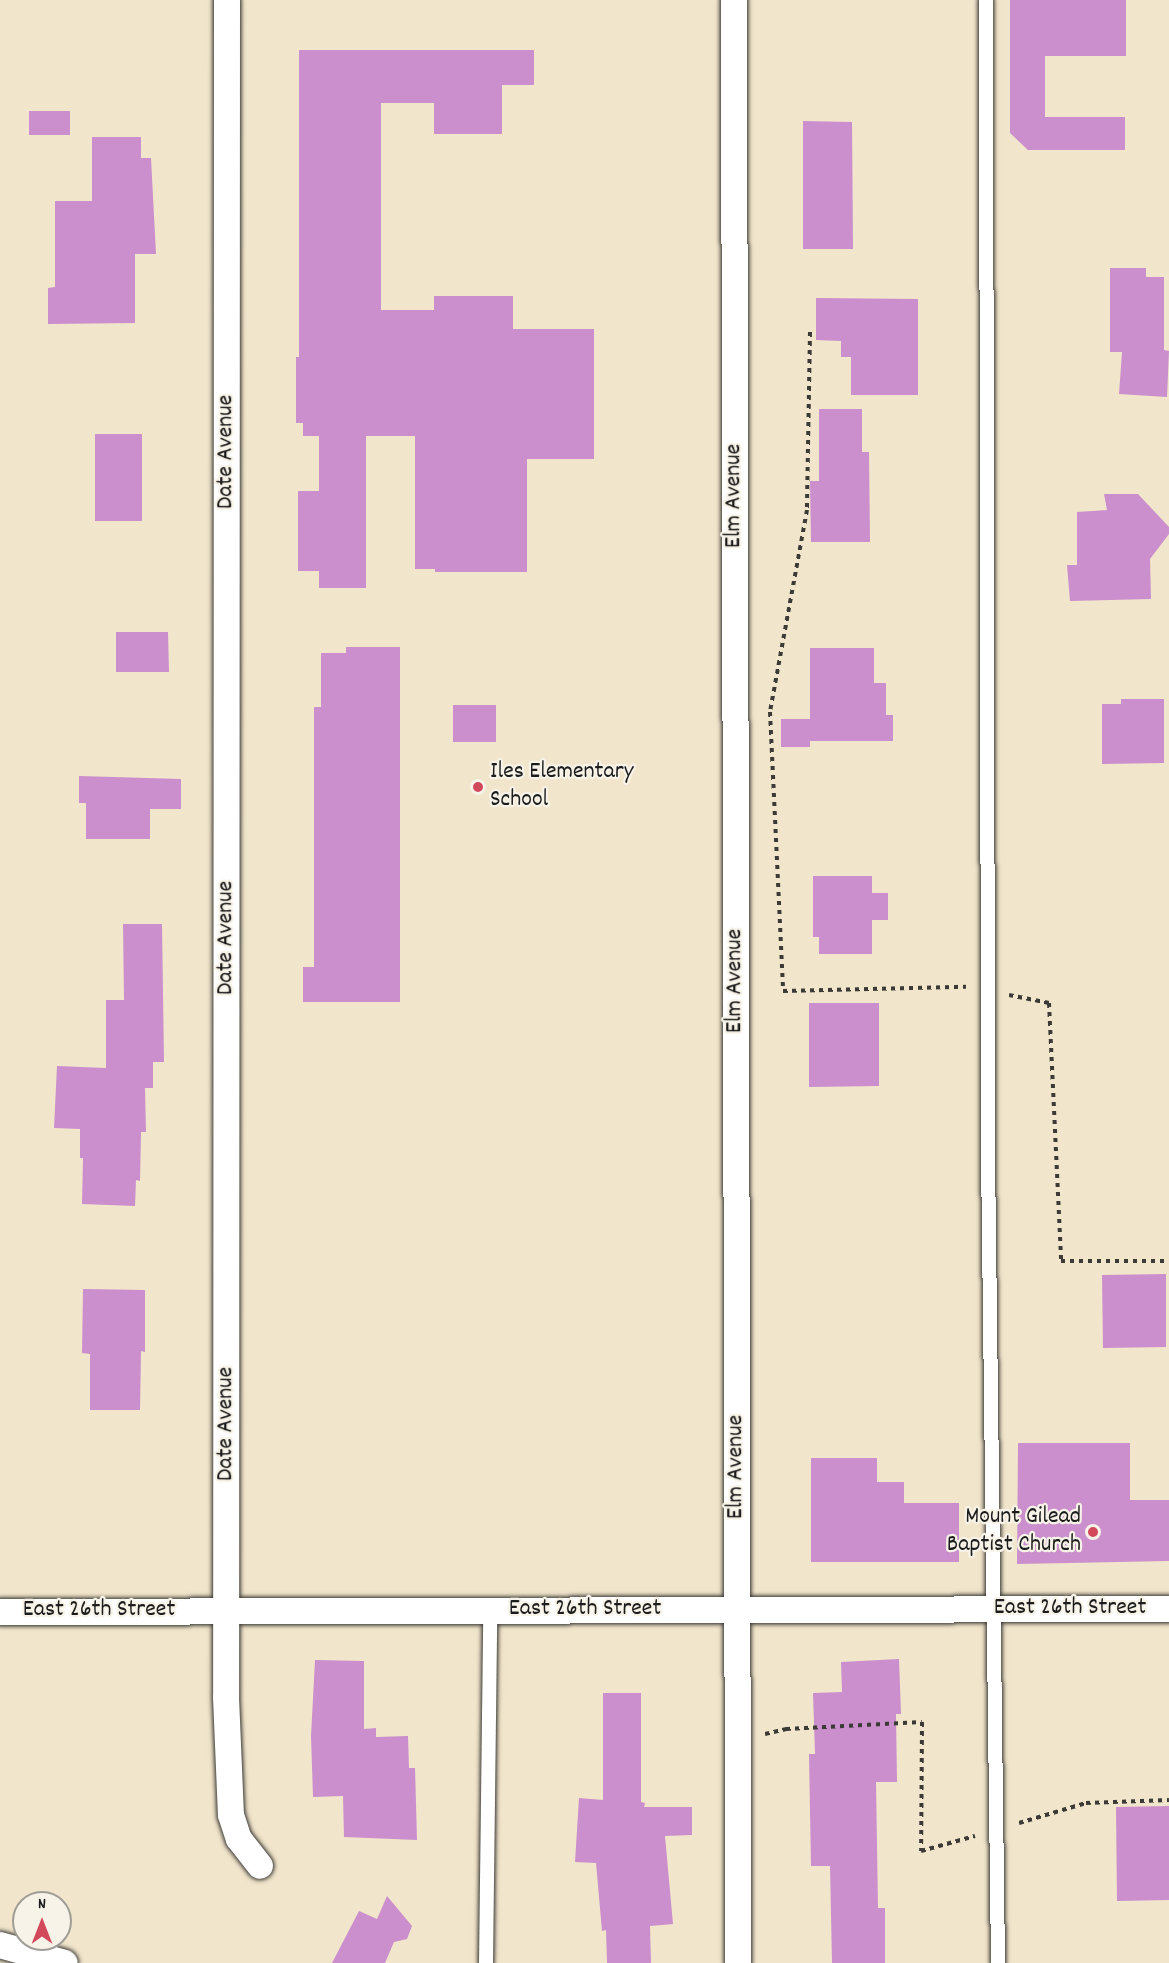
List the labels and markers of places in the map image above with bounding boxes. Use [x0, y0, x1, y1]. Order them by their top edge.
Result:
place label: Iles Elementary School [490, 759, 633, 815]
marker: Iles Elementary School [471, 780, 485, 794]
place label: Mount Gilead Baptist Church [947, 1504, 1081, 1560]
marker: Mount Gilead Baptist Church [1086, 1525, 1100, 1539]

